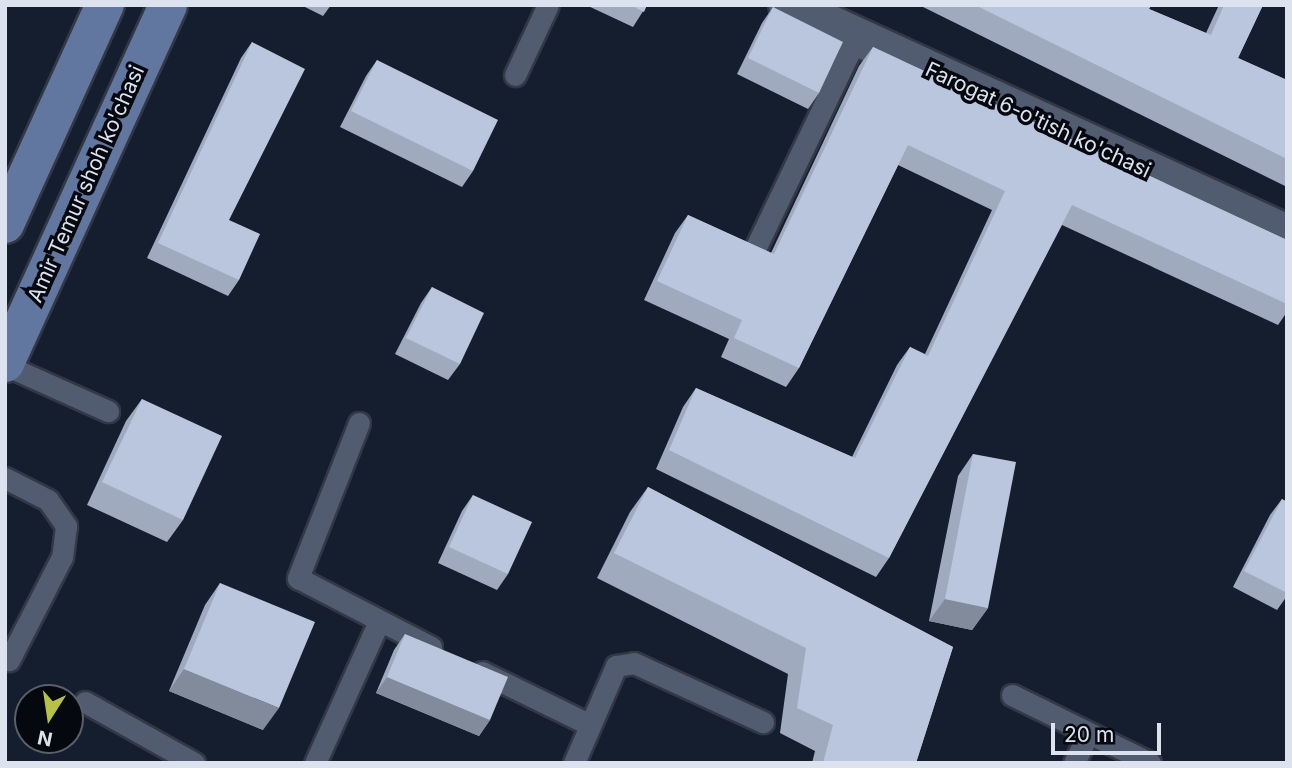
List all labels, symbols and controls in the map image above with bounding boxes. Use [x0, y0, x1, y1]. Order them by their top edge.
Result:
street label: Farogat 6-o'tish ko'chasi [921, 57, 1155, 183]
street label: Amir Temur shoh ko'chasi [22, 62, 150, 306]
north arrow [14, 684, 84, 754]
scale bar [1054, 708, 1164, 752]
text: 20 m [1064, 722, 1114, 747]
text: N [35, 725, 54, 751]

